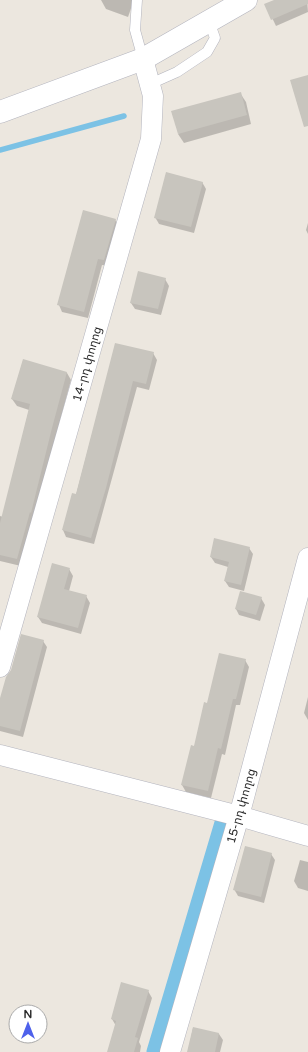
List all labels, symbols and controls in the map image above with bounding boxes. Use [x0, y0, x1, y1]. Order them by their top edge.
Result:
street label: 14-րդ փողոց [70, 325, 104, 403]
street label: 15-րդ փողոց [224, 767, 258, 845]
north arrow [8, 1004, 48, 1044]
text: N [24, 1008, 32, 1021]

